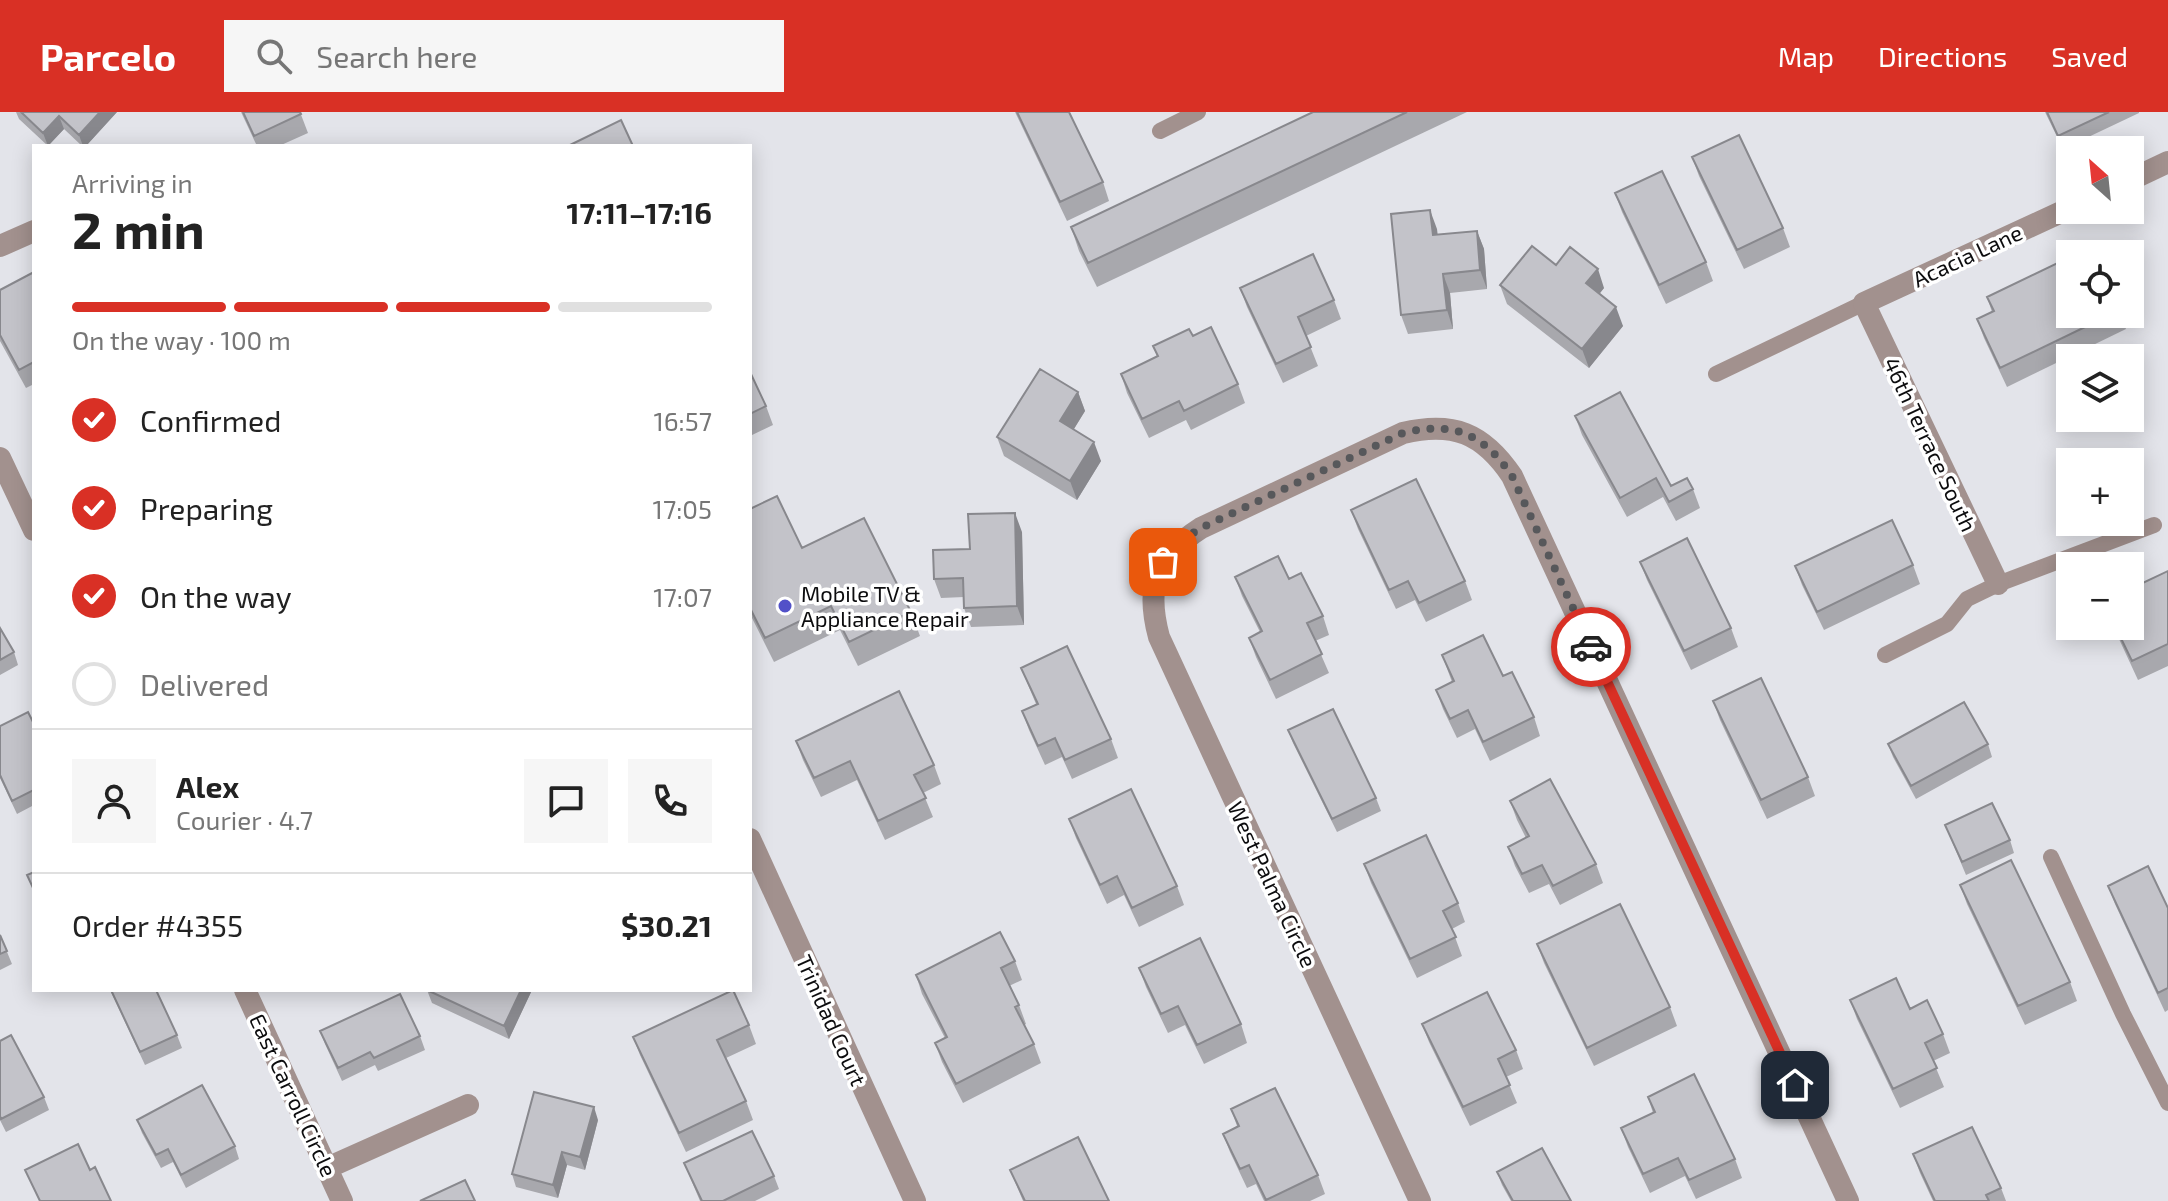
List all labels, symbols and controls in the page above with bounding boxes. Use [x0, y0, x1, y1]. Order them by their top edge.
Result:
search box [224, 20, 784, 92]
text: Parcelo [40, 33, 176, 79]
icon: search [252, 34, 296, 78]
text: Search here [316, 38, 477, 74]
text: Map [1778, 39, 1834, 73]
text: Directions [1878, 39, 2007, 73]
text: Saved [2051, 39, 2128, 73]
north arrow [2056, 136, 2144, 224]
map controls [2056, 136, 2144, 640]
text: Arriving in [72, 167, 193, 198]
text: 17:11–17:16 [567, 194, 712, 230]
text: 2 min [72, 197, 205, 259]
street label: Acacia Lane [1908, 218, 2026, 292]
button: locate [2056, 240, 2144, 328]
text: On the way · 100 m [72, 324, 291, 355]
button: layers [2056, 344, 2144, 432]
street label: 46th Terrace South [1879, 353, 1983, 535]
icon: check [72, 398, 116, 442]
text: Confirmed [140, 402, 281, 438]
text: 16:57 [653, 405, 712, 436]
button: + [2056, 448, 2144, 536]
icon: check [72, 486, 116, 530]
text: Preparing [140, 490, 273, 526]
text: 17:05 [653, 493, 712, 524]
pin [1129, 528, 1197, 596]
icon: bag [1141, 540, 1185, 584]
button: − [2056, 552, 2144, 640]
icon: check [72, 574, 116, 618]
text: On the way [140, 578, 292, 614]
place label: Mobile TV & Appliance Repair [801, 580, 969, 631]
text: 17:07 [653, 581, 712, 612]
marker: Mobile TV & Appliance Repair [776, 597, 794, 615]
courier [1551, 607, 1631, 687]
icon: car [1569, 625, 1613, 669]
text: Delivered [140, 666, 269, 702]
button: person [72, 759, 156, 843]
button: chat [524, 759, 608, 843]
button: phone [628, 759, 712, 843]
text: Alex [176, 768, 239, 804]
street label: West Palma Circle [1223, 797, 1323, 971]
text: Courier · 4.7 [176, 804, 313, 835]
text: Order #4355 [72, 907, 243, 943]
text: $30.21 [621, 907, 712, 943]
street label: Trinidad Court [792, 951, 872, 1089]
street label: East Carroll Circle [245, 1010, 343, 1180]
pin [1761, 1051, 1829, 1119]
icon: home [1773, 1063, 1817, 1107]

